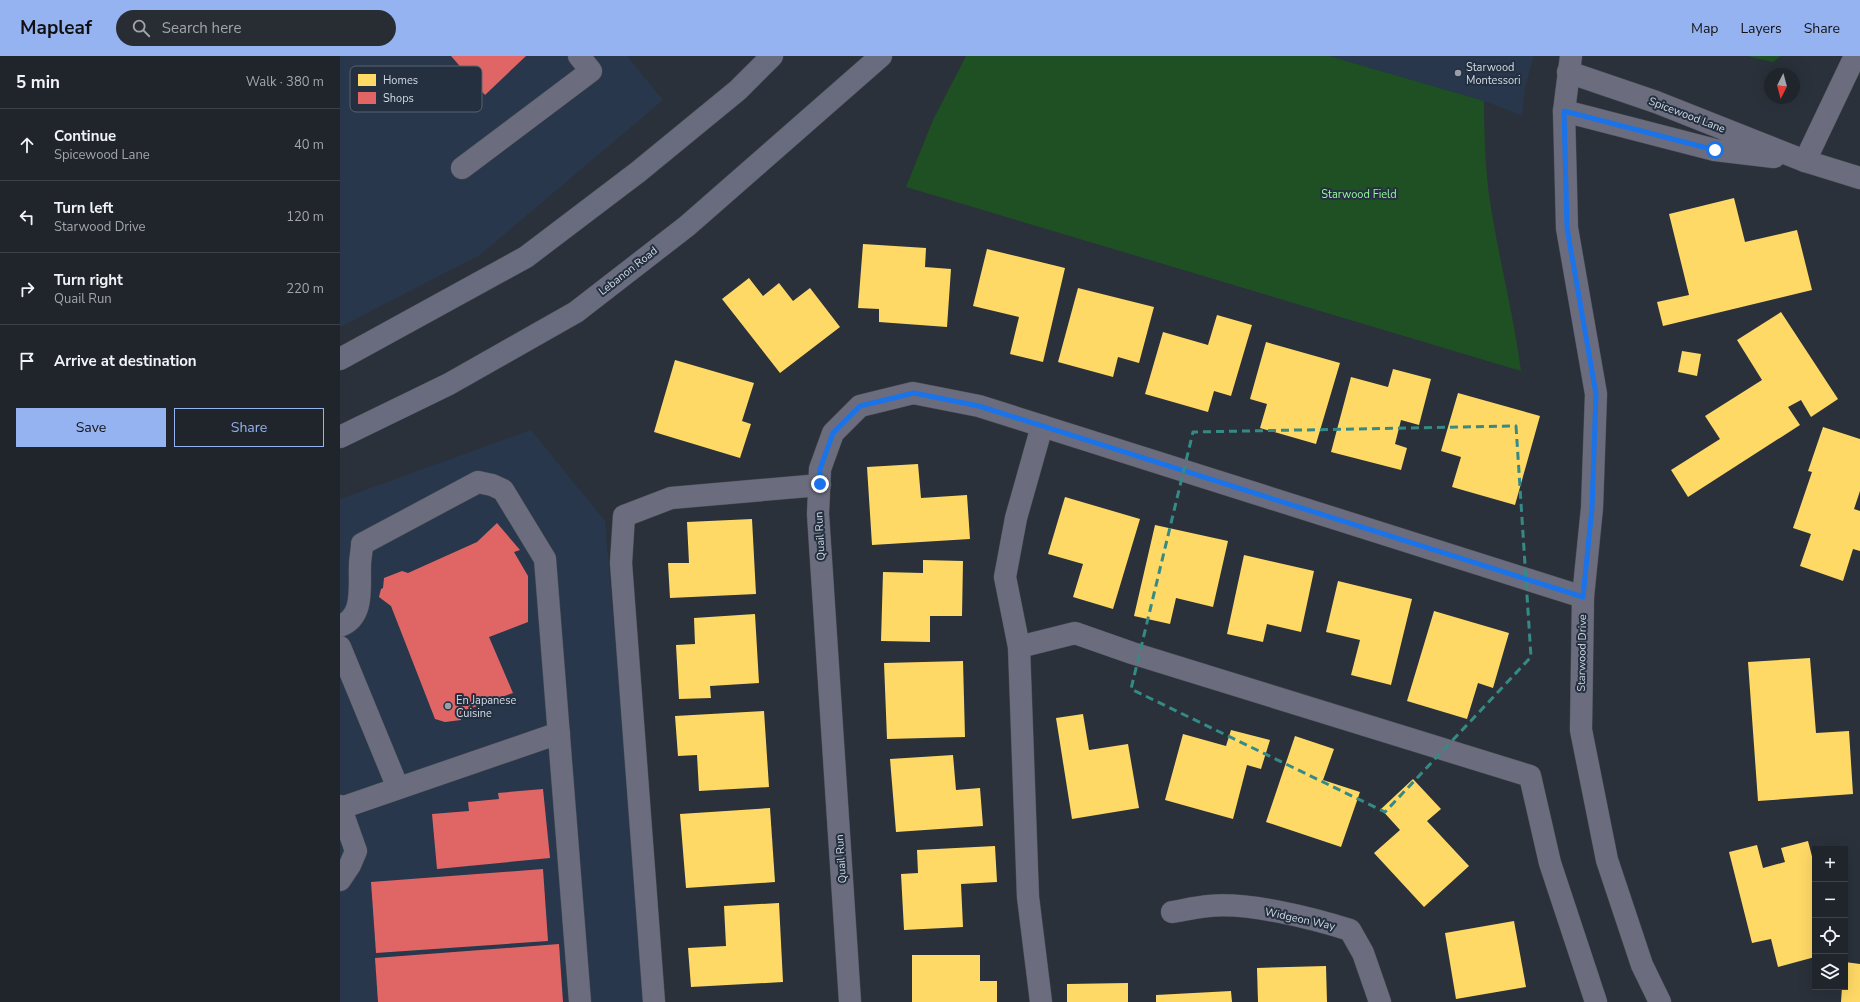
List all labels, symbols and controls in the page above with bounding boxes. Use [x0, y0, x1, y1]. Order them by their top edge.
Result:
search box [116, 10, 396, 46]
text: Mapleaf [20, 15, 92, 41]
icon: search [130, 17, 152, 39]
text: Search here [162, 18, 241, 38]
text: Map [1691, 19, 1718, 38]
text: Layers [1740, 19, 1782, 38]
text: Share [1804, 19, 1840, 38]
place label: Starwood Montessori [1466, 60, 1521, 88]
legend [350, 66, 482, 112]
marker: Starwood Montessori [1453, 68, 1463, 78]
north arrow [1764, 68, 1800, 104]
text: 5 min [16, 71, 60, 94]
text: Walk · 380 m [246, 73, 324, 91]
text: Homes [383, 73, 418, 88]
text: Shops [383, 91, 414, 106]
street label: Spicewood Lane [1646, 93, 1728, 137]
text: Continue [54, 126, 116, 146]
icon: ahead [16, 134, 38, 156]
text: 40 m [294, 136, 324, 154]
route start [1706, 141, 1724, 159]
text: Spicewood Lane [54, 146, 150, 164]
park label: Starwood Field [1321, 187, 1397, 202]
text: Turn left [54, 198, 113, 218]
icon: left [16, 206, 38, 228]
text: 120 m [286, 208, 324, 226]
text: Starwood Drive [54, 218, 146, 236]
street label: Lebanon Road [595, 243, 661, 299]
text: Turn right [54, 270, 123, 290]
icon: right [16, 278, 38, 300]
text: 220 m [286, 280, 324, 298]
text: Quail Run [54, 290, 112, 308]
icon: arrive [16, 350, 38, 372]
text: Arrive at destination [54, 351, 197, 371]
button: Save [16, 408, 166, 447]
button: Share [174, 408, 324, 447]
route end [811, 475, 829, 493]
street label: Quail Run [811, 511, 829, 561]
street label: Starwood Drive [1574, 614, 1590, 692]
place label: En Japanese Cuisine [456, 693, 517, 721]
marker: En Japanese Cuisine [443, 701, 453, 711]
street label: Quail Run [832, 834, 850, 884]
map controls [1812, 846, 1848, 990]
button: + [1812, 846, 1848, 882]
button: − [1812, 882, 1848, 918]
street label: Widgeon Way [1263, 904, 1337, 934]
button: locate [1812, 918, 1848, 954]
button: layers [1812, 954, 1848, 990]

